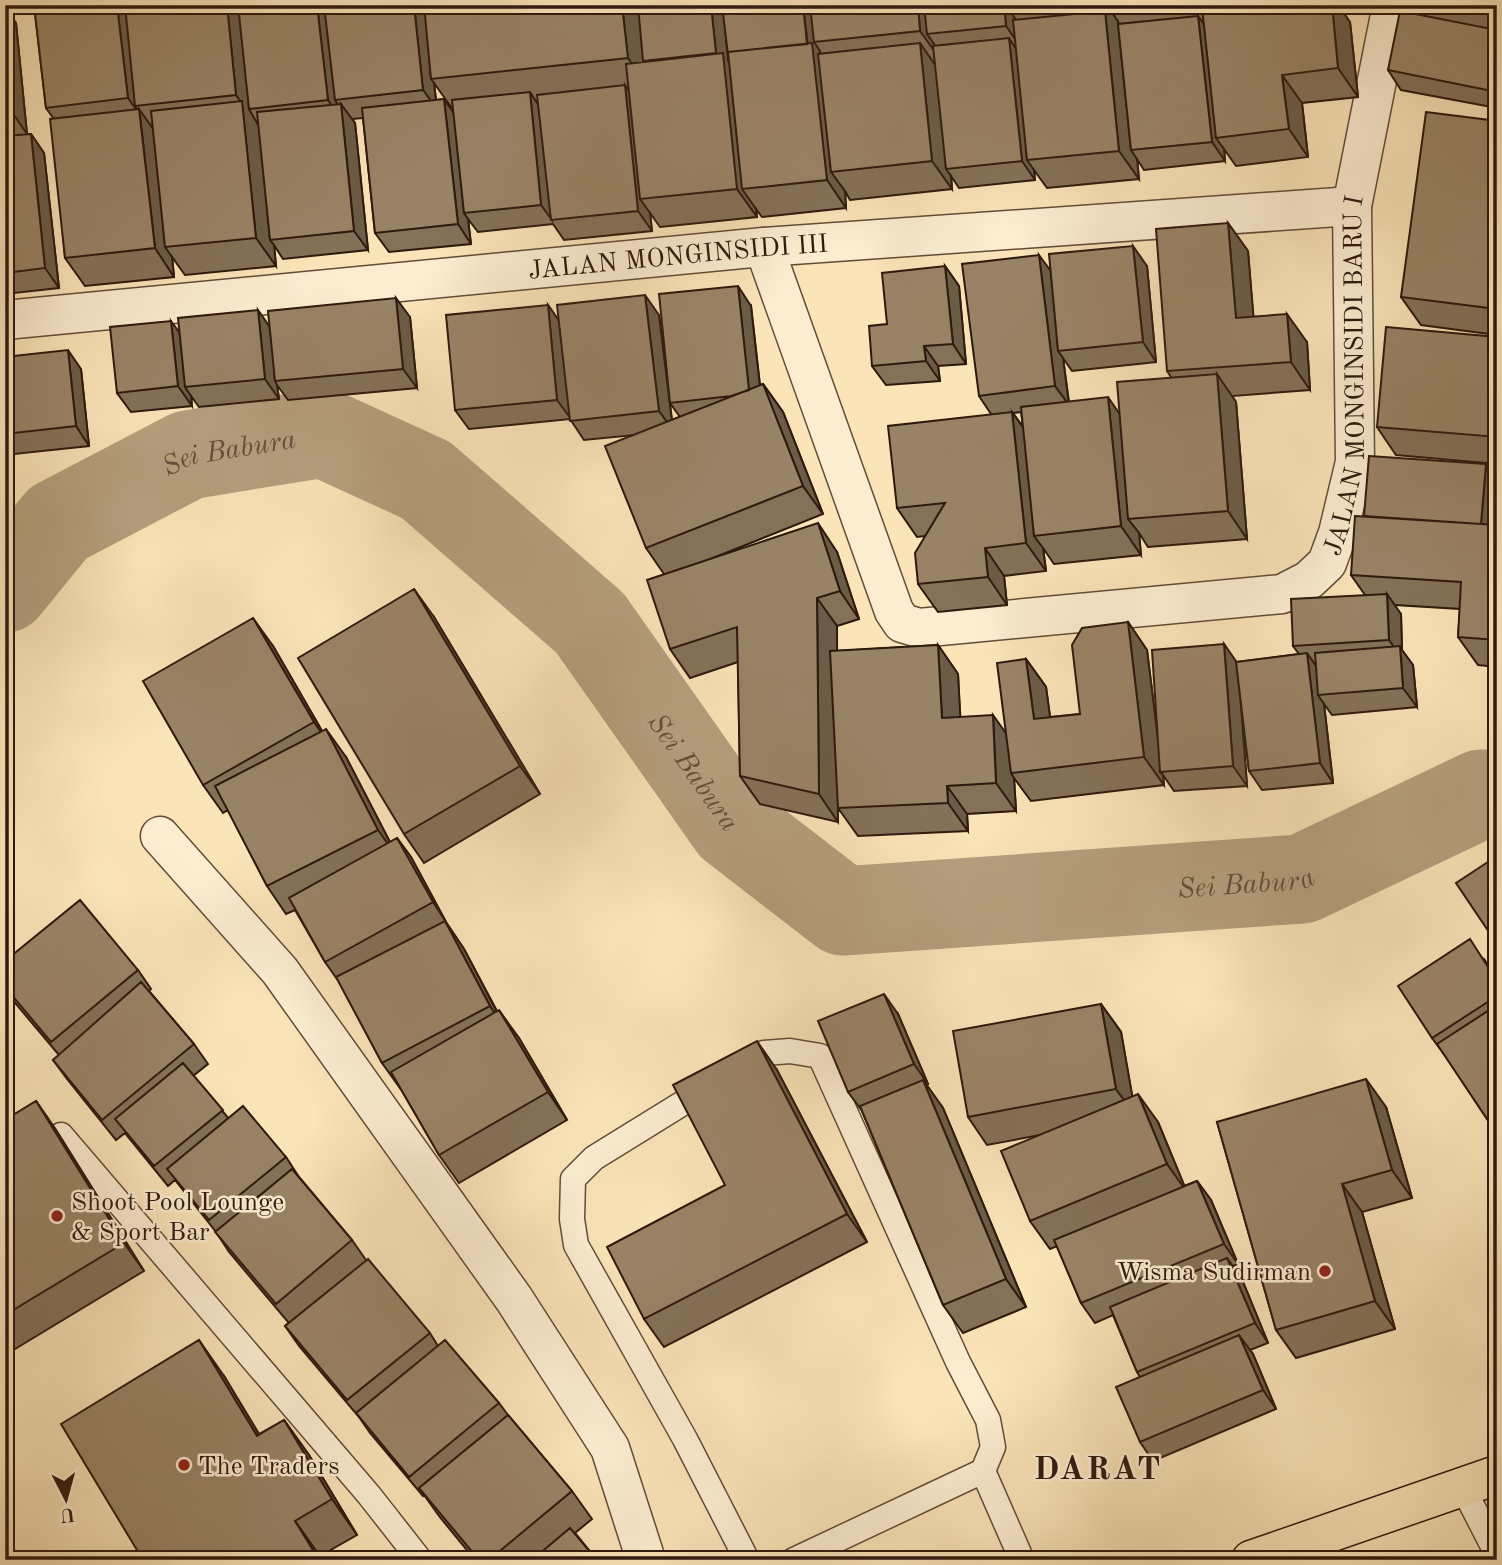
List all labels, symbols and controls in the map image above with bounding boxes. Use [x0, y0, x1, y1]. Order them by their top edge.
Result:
street label: JALAN MONGINSIDI BARU I [1320, 193, 1370, 559]
street label: JALAN MONGINSIDI III [527, 232, 829, 285]
water label: Sei Babura [158, 427, 298, 483]
water label: Sei Babura [641, 709, 743, 837]
water label: Sei Babura [1176, 864, 1320, 905]
place label: Shoot Pool Lounge & Sport Bar [71, 1190, 284, 1246]
marker: Shoot Pool Lounge & Sport Bar [49, 1208, 65, 1224]
place label: Wisma Sudirman [1117, 1260, 1311, 1286]
marker: Wisma Sudirman [1317, 1263, 1333, 1279]
place label: The Traders [198, 1454, 340, 1480]
district label: DARAT [1034, 1454, 1162, 1487]
marker: The Traders [176, 1457, 192, 1473]
north arrow [32, 1464, 102, 1534]
text: U [59, 1503, 76, 1524]

